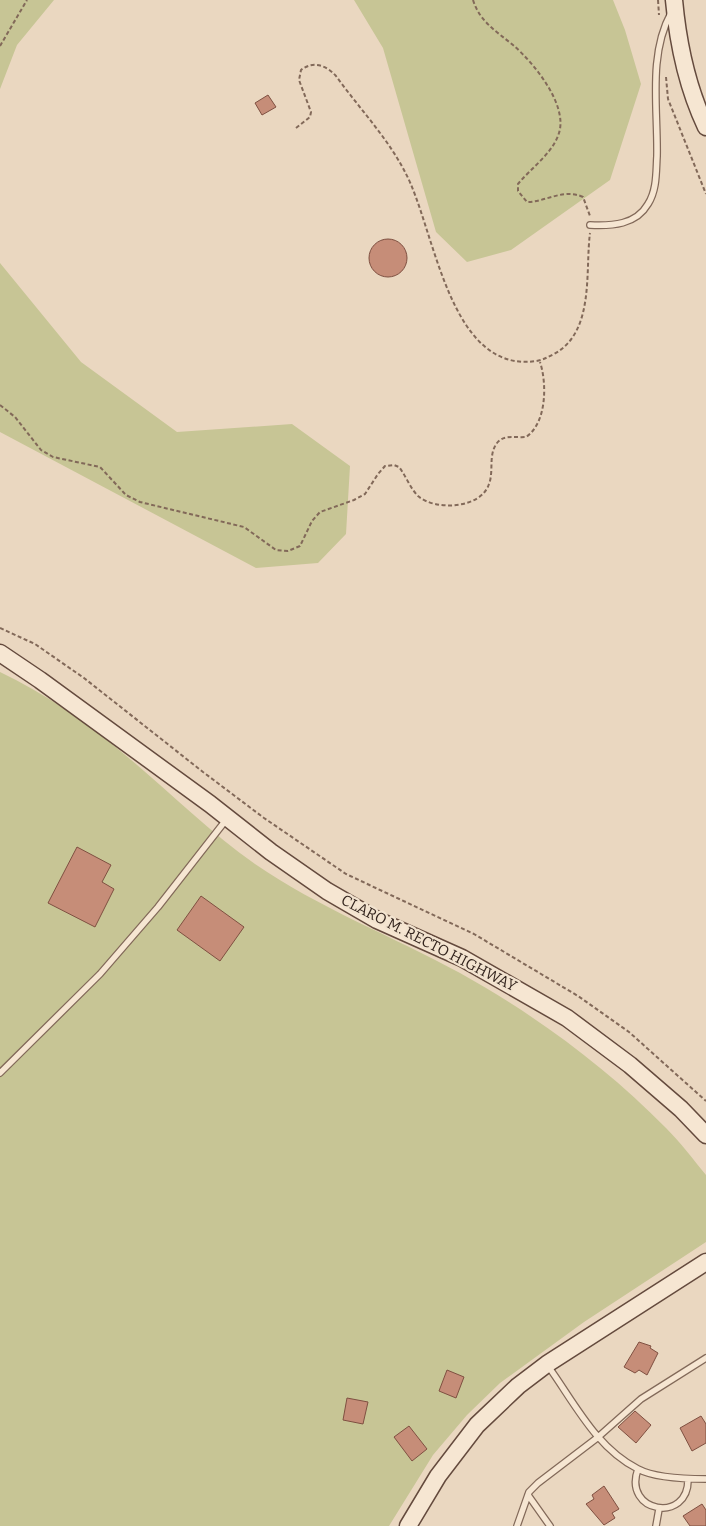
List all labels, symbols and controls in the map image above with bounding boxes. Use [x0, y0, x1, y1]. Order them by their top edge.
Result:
street label: CLARO M. RECTO HIGHWAY [338, 891, 520, 995]

